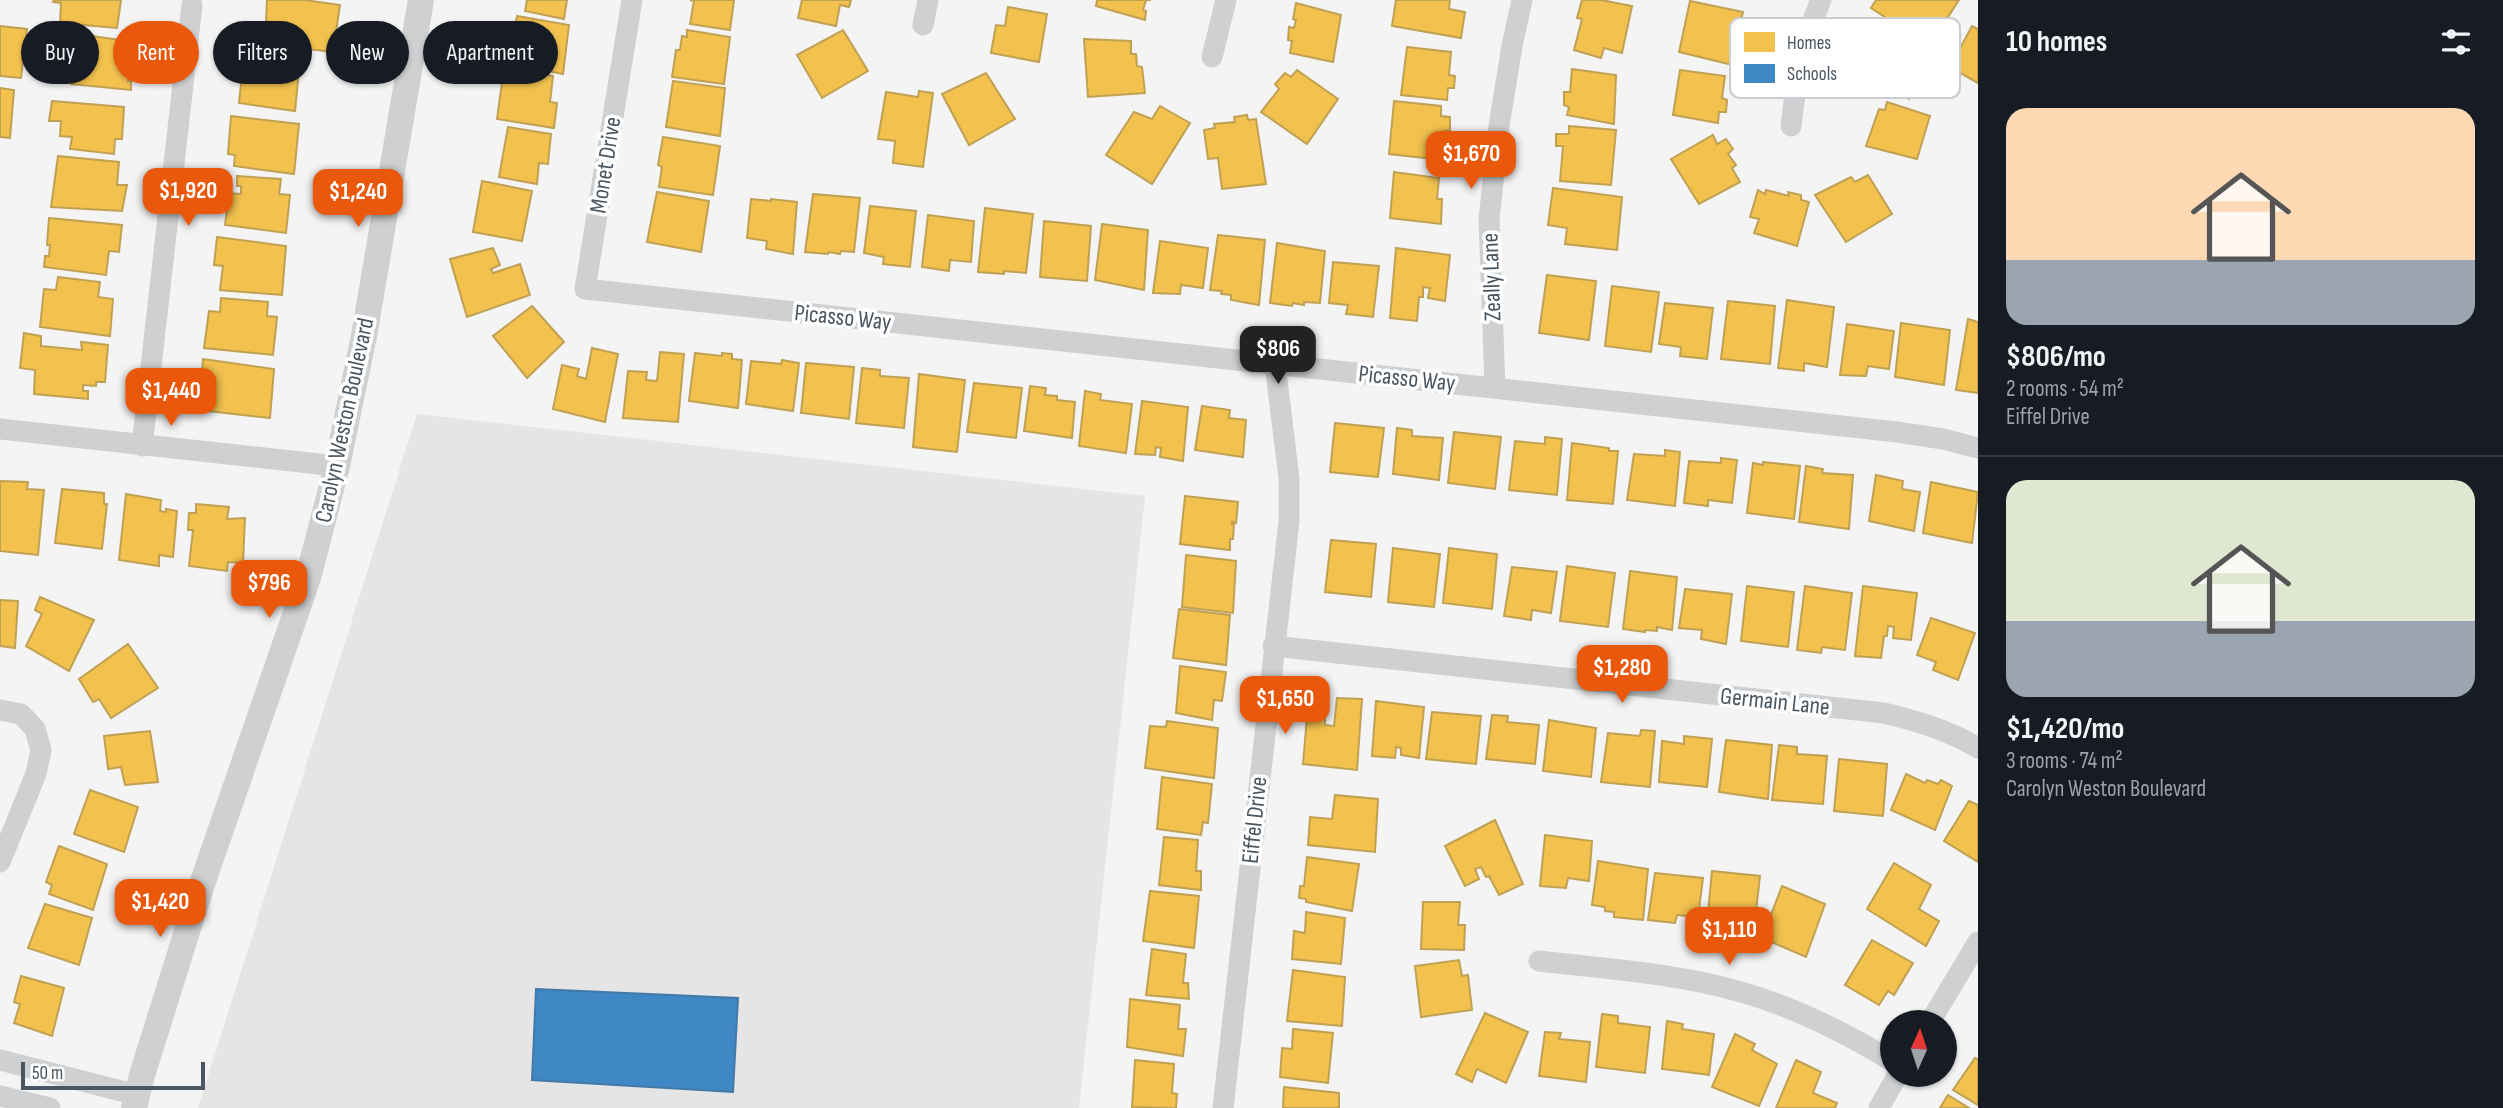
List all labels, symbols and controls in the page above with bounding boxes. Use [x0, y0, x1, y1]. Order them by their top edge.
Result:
legend [1730, 18, 1960, 98]
chip: Buy [21, 21, 99, 84]
chip: Rent [113, 21, 199, 84]
chip: Filters [213, 21, 312, 84]
chip: New [326, 21, 409, 84]
chip: Apartment [423, 21, 558, 84]
icon: filters [2437, 23, 2475, 61]
text: 10 homes [2006, 24, 2107, 60]
text: Homes [1787, 32, 1831, 55]
text: Schools [1787, 63, 1837, 86]
street label: Monet Drive [584, 115, 627, 215]
pin: $1,670 [1414, 132, 1528, 191]
text: $1,670 [1442, 140, 1500, 168]
icon: home [2178, 154, 2304, 280]
pin: $1,920 [131, 168, 245, 228]
pin: $1,240 [301, 170, 415, 229]
text: $1,920 [159, 177, 217, 205]
text: $1,240 [329, 178, 387, 206]
street label: Zeally Lane [1475, 232, 1508, 322]
street label: Picasso Way [793, 298, 893, 337]
street label: Carolyn Weston Boulevard [309, 315, 380, 525]
pin: $806 [1237, 326, 1319, 386]
text: $806 [1256, 335, 1300, 363]
text: $806/mo [2006, 339, 2106, 375]
street label: Picasso Way [1357, 359, 1457, 398]
pin: $1,440 [114, 368, 228, 428]
text: 2 rooms · 54 m² [2006, 375, 2124, 403]
text: $1,440 [141, 377, 201, 405]
text: Eiffel Drive [2006, 403, 2090, 431]
icon: home [2178, 526, 2304, 652]
pin: $796 [228, 560, 310, 620]
text: $796 [247, 569, 291, 597]
pin: $1,280 [1565, 646, 1679, 705]
text: $1,280 [1593, 654, 1651, 682]
pin: $1,650 [1228, 676, 1342, 736]
street label: Germain Lane [1719, 681, 1831, 722]
text: $1,650 [1256, 685, 1314, 713]
text: $1,420/mo [2006, 711, 2124, 747]
text: 3 rooms · 74 m² [2006, 747, 2123, 775]
street label: Eiffel Drive [1236, 775, 1273, 865]
text: Carolyn Weston Boulevard [2006, 775, 2206, 803]
pin: $1,420 [103, 880, 217, 939]
text: $1,420 [131, 888, 189, 916]
pin: $1,110 [1672, 908, 1786, 967]
text: $1,110 [1701, 916, 1757, 944]
north arrow [1880, 1010, 1956, 1087]
map controls [1880, 1010, 1957, 1087]
scale bar [21, 1059, 205, 1091]
text: 50 m [32, 1062, 63, 1085]

